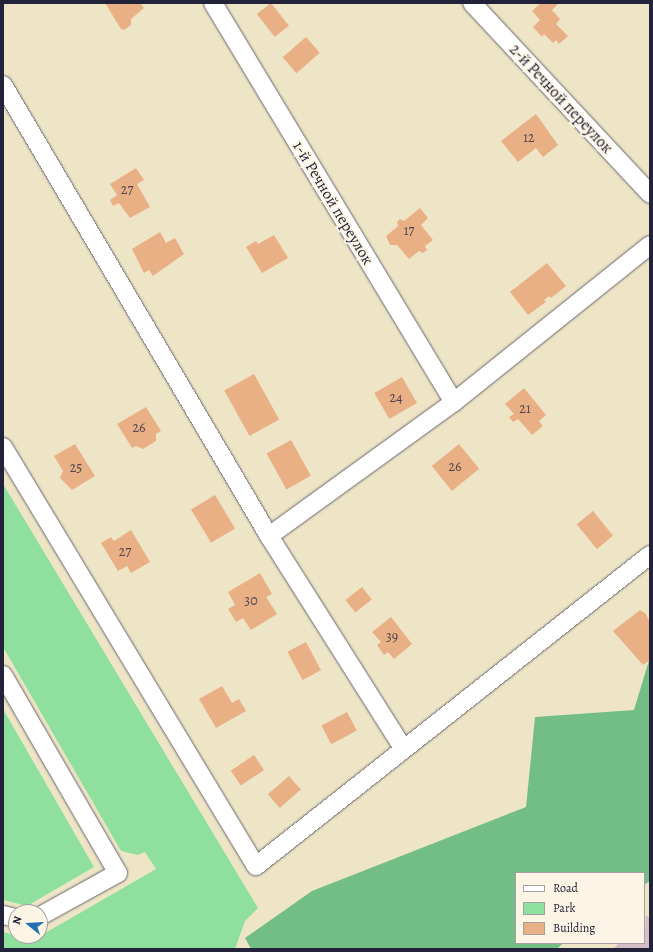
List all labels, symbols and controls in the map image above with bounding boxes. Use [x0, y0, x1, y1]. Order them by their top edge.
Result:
street label: 2-й Речной переулок [505, 40, 617, 158]
house number: 12 [523, 130, 535, 146]
street label: 1-й Речной переулок [289, 138, 377, 268]
house number: 27 [121, 182, 133, 198]
house number: 17 [404, 223, 414, 239]
house number: 24 [390, 390, 402, 406]
house number: 21 [519, 401, 531, 417]
house number: 26 [132, 420, 146, 436]
house number: 26 [448, 459, 462, 475]
house number: 25 [70, 460, 82, 476]
house number: 27 [119, 544, 131, 560]
house number: 30 [244, 593, 258, 609]
house number: 39 [386, 629, 398, 645]
legend [515, 872, 645, 944]
text: Road [553, 880, 578, 896]
text: Park [553, 900, 576, 916]
north arrow [8, 904, 48, 944]
text: N [9, 914, 25, 927]
text: Building [553, 920, 595, 936]

